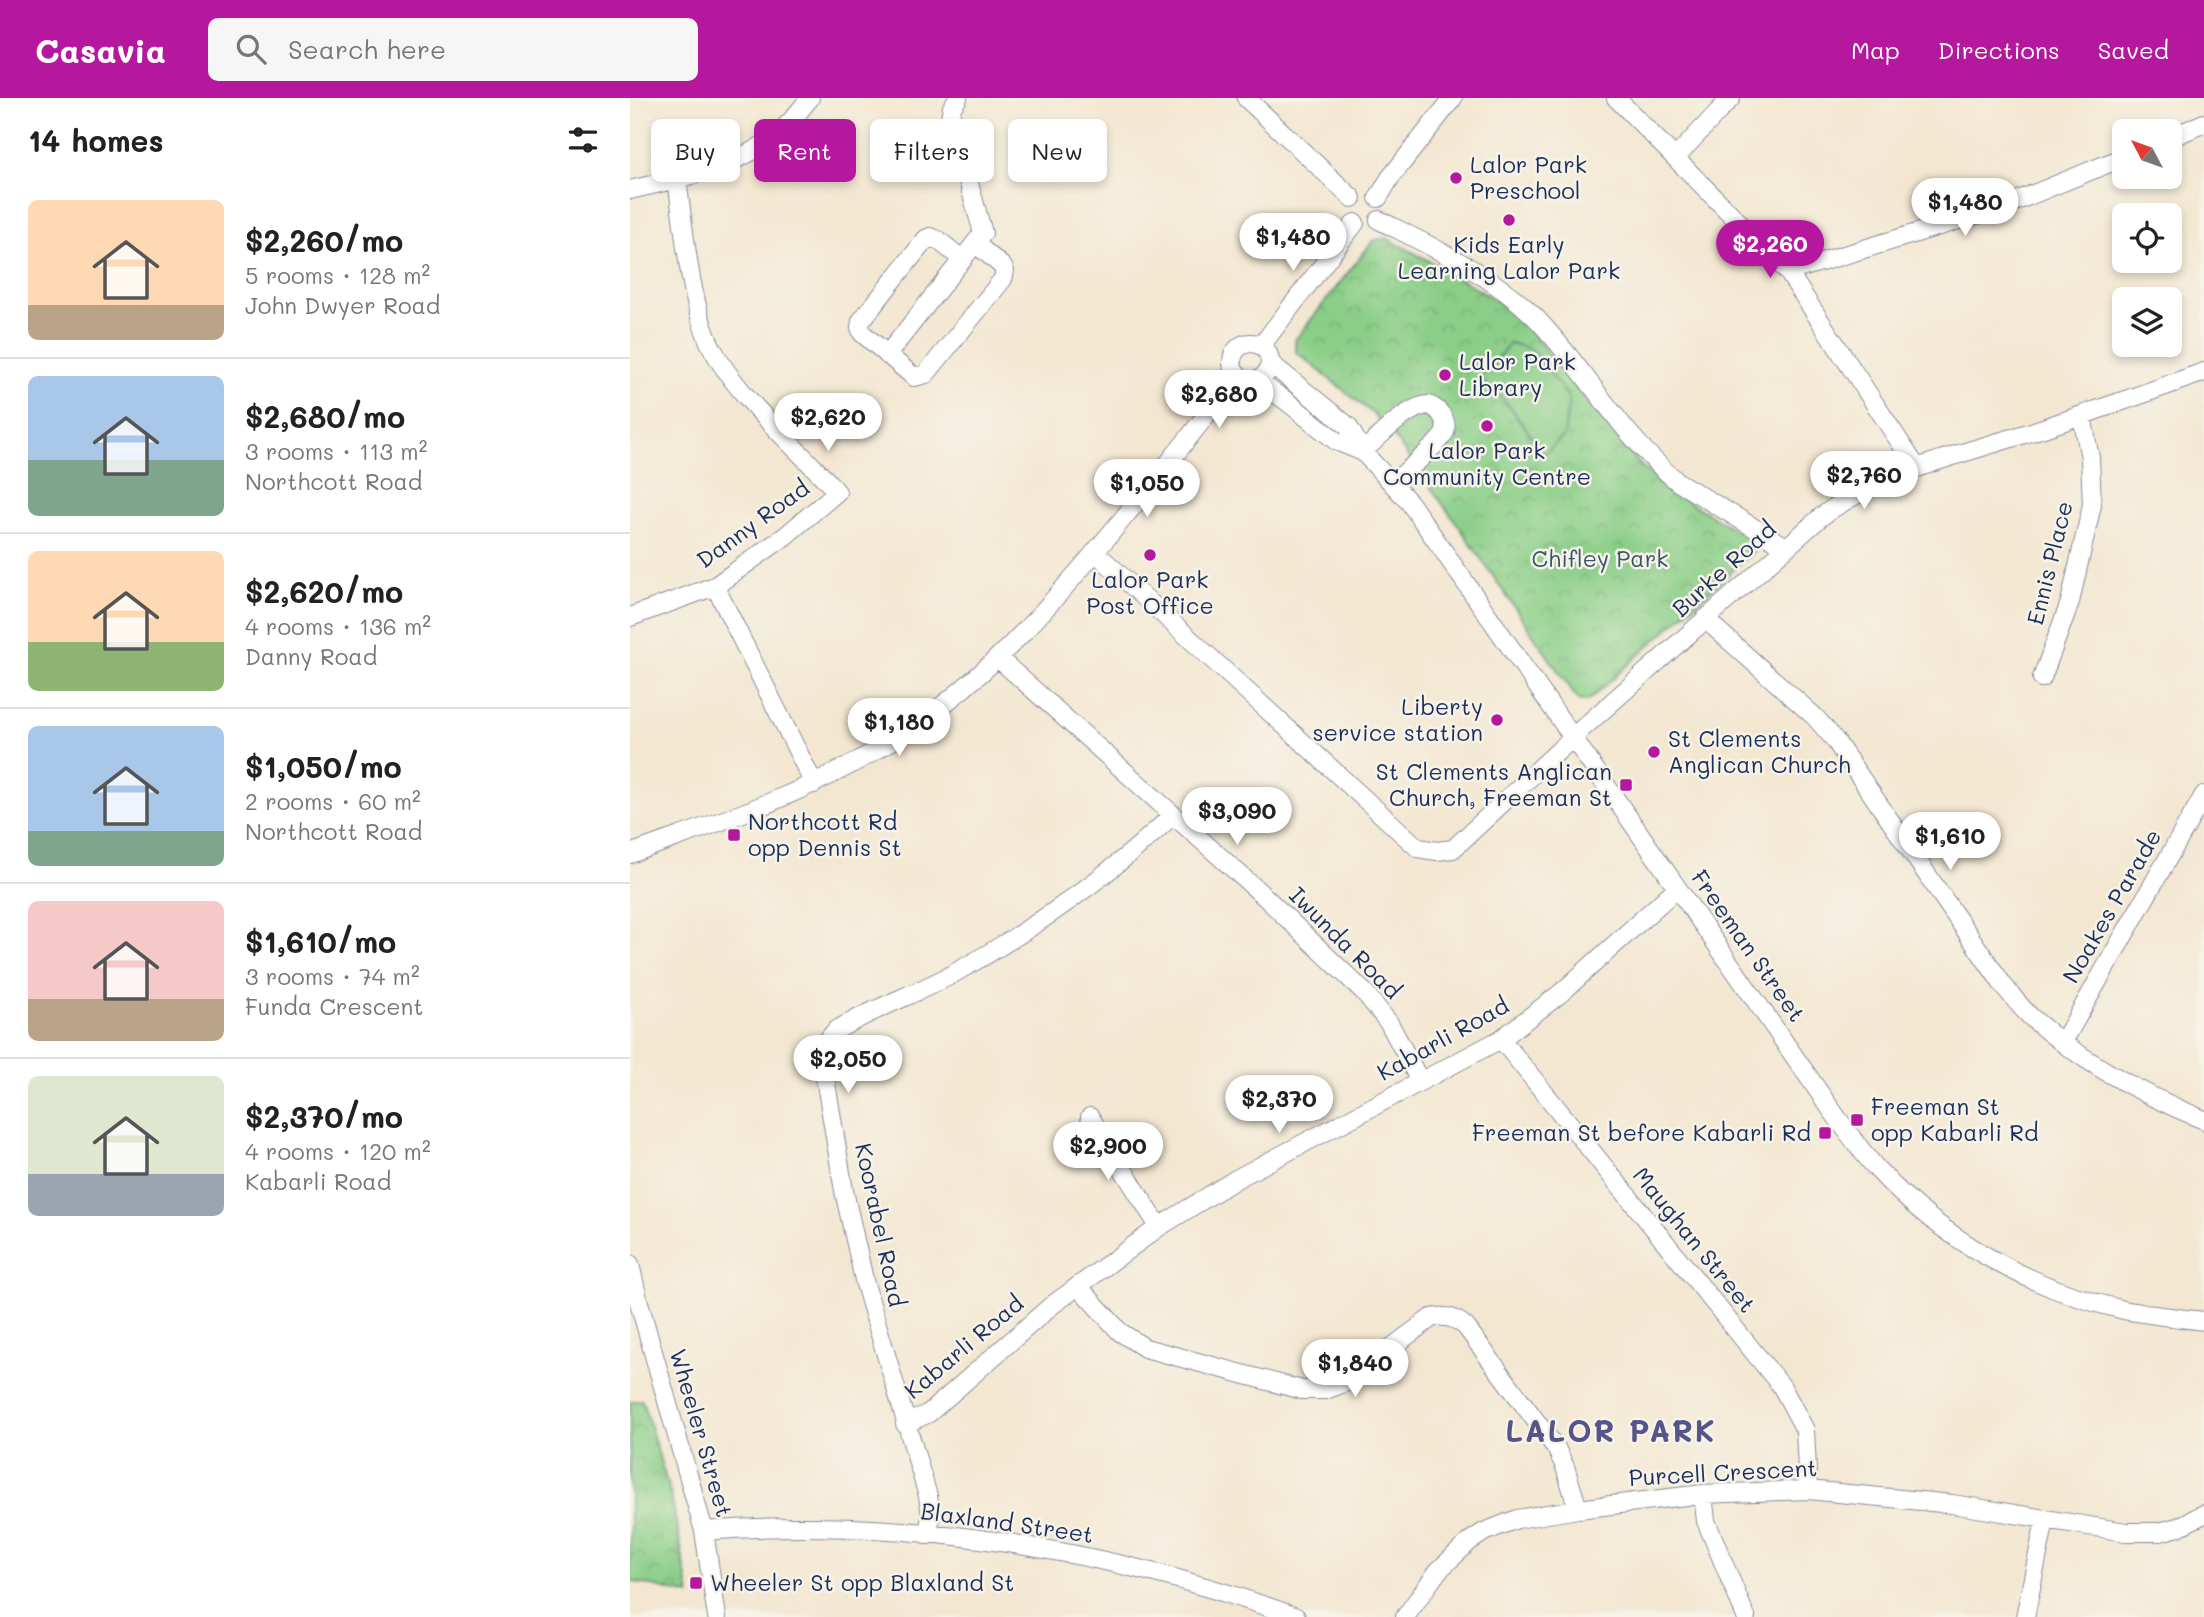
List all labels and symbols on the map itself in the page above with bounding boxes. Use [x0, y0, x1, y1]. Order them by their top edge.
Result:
north arrow [2112, 119, 2182, 189]
place label: Lalor Park Preschool [1470, 149, 1587, 205]
marker: Lalor Park Preschool [1448, 170, 1464, 186]
pin: $1,480 [1908, 178, 2022, 238]
marker: Kids Early Learning Lalor Park [1501, 212, 1517, 228]
pin: $1,480 [1236, 214, 1350, 273]
pin: $2,260 [1713, 220, 1827, 280]
place label: Kids Early Learning Lalor Park [1398, 229, 1620, 285]
place label: Lalor Park Library [1459, 346, 1576, 402]
marker: Lalor Park Library [1437, 367, 1453, 383]
pin: $2,680 [1162, 370, 1276, 430]
pin: $2,620 [771, 394, 885, 453]
marker: Lalor Park Community Centre [1479, 418, 1495, 434]
place label: Lalor Park Community Centre [1383, 435, 1591, 491]
pin: $2,760 [1807, 452, 1921, 511]
pin: $1,050 [1090, 460, 1204, 519]
street label: Danny Road [690, 472, 815, 574]
street label: Ennis Place [2019, 498, 2079, 628]
street label: Burke Road [1665, 514, 1781, 623]
park label: Chifley Park [1532, 543, 1668, 573]
marker: Lalor Park Post Office [1142, 547, 1158, 563]
place label: Lalor Park Post Office [1086, 564, 1214, 620]
place label: Liberty service station [1313, 691, 1483, 747]
pin: $1,180 [842, 698, 956, 758]
marker: Liberty service station [1489, 712, 1505, 728]
place label: St Clements Anglican Church [1668, 723, 1851, 779]
marker: St Clements Anglican Church [1646, 744, 1662, 760]
place label: St Clements Anglican Church, Freeman St [1376, 756, 1612, 812]
marker: St Clements Anglican Church, Freeman St [1618, 777, 1634, 793]
pin: $3,090 [1180, 788, 1294, 847]
place label: Northcott Rd opp Dennis St [748, 806, 902, 862]
pin: $1,610 [1893, 812, 2007, 872]
street label: Noakes Parade [2055, 823, 2167, 988]
marker: Northcott Rd opp Dennis St [726, 827, 742, 843]
street label: Freeman Street [1685, 864, 1812, 1027]
street label: Iwunda Road [1283, 880, 1408, 1005]
street label: Kabarli Road [1371, 990, 1514, 1087]
pin: $2,050 [791, 1035, 905, 1095]
pin: $2,370 [1222, 1076, 1336, 1135]
place label: Freeman St opp Kabarli Rd [1871, 1091, 2039, 1147]
marker: Freeman St opp Kabarli Rd [1849, 1112, 1865, 1128]
place label: Freeman St before Kabarli Rd [1472, 1117, 1811, 1147]
pin: $2,900 [1051, 1122, 1165, 1182]
marker: Freeman St before Kabarli Rd [1817, 1125, 1833, 1141]
street label: Koorabel Road [849, 1140, 913, 1309]
street label: Maughan Street [1627, 1160, 1763, 1318]
street label: Kabarli Road [898, 1288, 1029, 1405]
pin: $1,840 [1298, 1340, 1412, 1399]
street label: Wheeler Street [664, 1345, 740, 1520]
district label: LALOR PARK [1505, 1410, 1717, 1450]
street label: Purcell Crescent [1628, 1452, 1818, 1492]
street label: Blaxland Street [919, 1495, 1095, 1549]
place label: Wheeler St opp Blaxland St [710, 1567, 1014, 1597]
marker: Wheeler St opp Blaxland St [688, 1575, 704, 1591]

